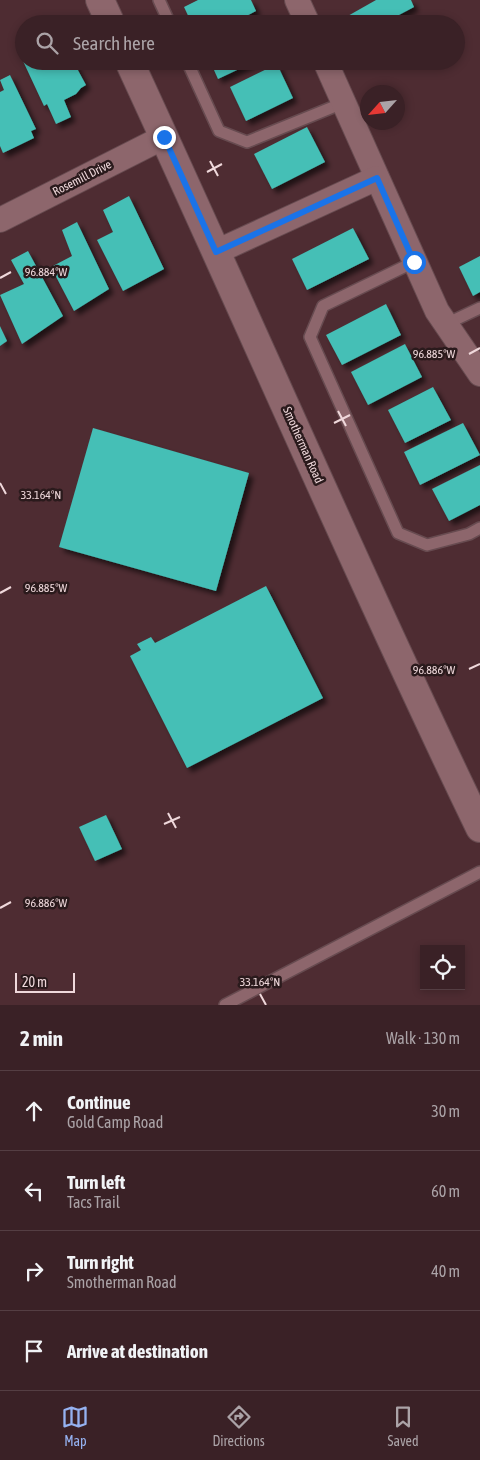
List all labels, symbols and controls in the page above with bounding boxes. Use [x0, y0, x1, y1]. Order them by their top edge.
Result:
search box [15, 15, 465, 70]
icon: search [33, 29, 61, 57]
text: Search here [73, 32, 155, 54]
north arrow [360, 85, 405, 130]
route end [153, 126, 176, 149]
street label: Rosemill Drive [50, 157, 114, 199]
route start [403, 251, 426, 274]
text: 96.884°W [25, 265, 67, 279]
text: 96.885°W [413, 347, 455, 361]
street label: Smotherman Road [280, 405, 326, 485]
text: 33.164°N [21, 488, 61, 502]
text: 96.885°W [25, 581, 67, 595]
text: 96.886°W [413, 663, 455, 677]
text: 96.886°W [25, 896, 67, 910]
map controls [420, 945, 465, 990]
button: locate [420, 945, 465, 990]
scale bar [15, 970, 75, 993]
text: 20 m [22, 974, 47, 990]
text: 33.164°N [240, 975, 280, 989]
text: 2 min [20, 1026, 63, 1050]
text: Walk · 130 m [386, 1029, 460, 1047]
text: Continue [67, 1091, 131, 1113]
icon: ahead [20, 1097, 48, 1125]
text: 30 m [431, 1102, 460, 1120]
text: Gold Camp Road [67, 1113, 163, 1131]
text: Turn left [67, 1171, 125, 1193]
icon: left [20, 1177, 48, 1205]
text: 60 m [431, 1182, 460, 1200]
text: Tacs Trail [67, 1193, 120, 1211]
text: Turn right [67, 1251, 134, 1273]
icon: right [20, 1257, 48, 1285]
text: 40 m [431, 1262, 460, 1280]
text: Smotherman Road [67, 1273, 177, 1291]
icon: arrive [20, 1337, 48, 1365]
text: Arrive at destination [67, 1340, 208, 1362]
tab: Map [61, 1403, 89, 1449]
tab: Directions [212, 1403, 265, 1449]
tab: Saved [388, 1403, 419, 1449]

